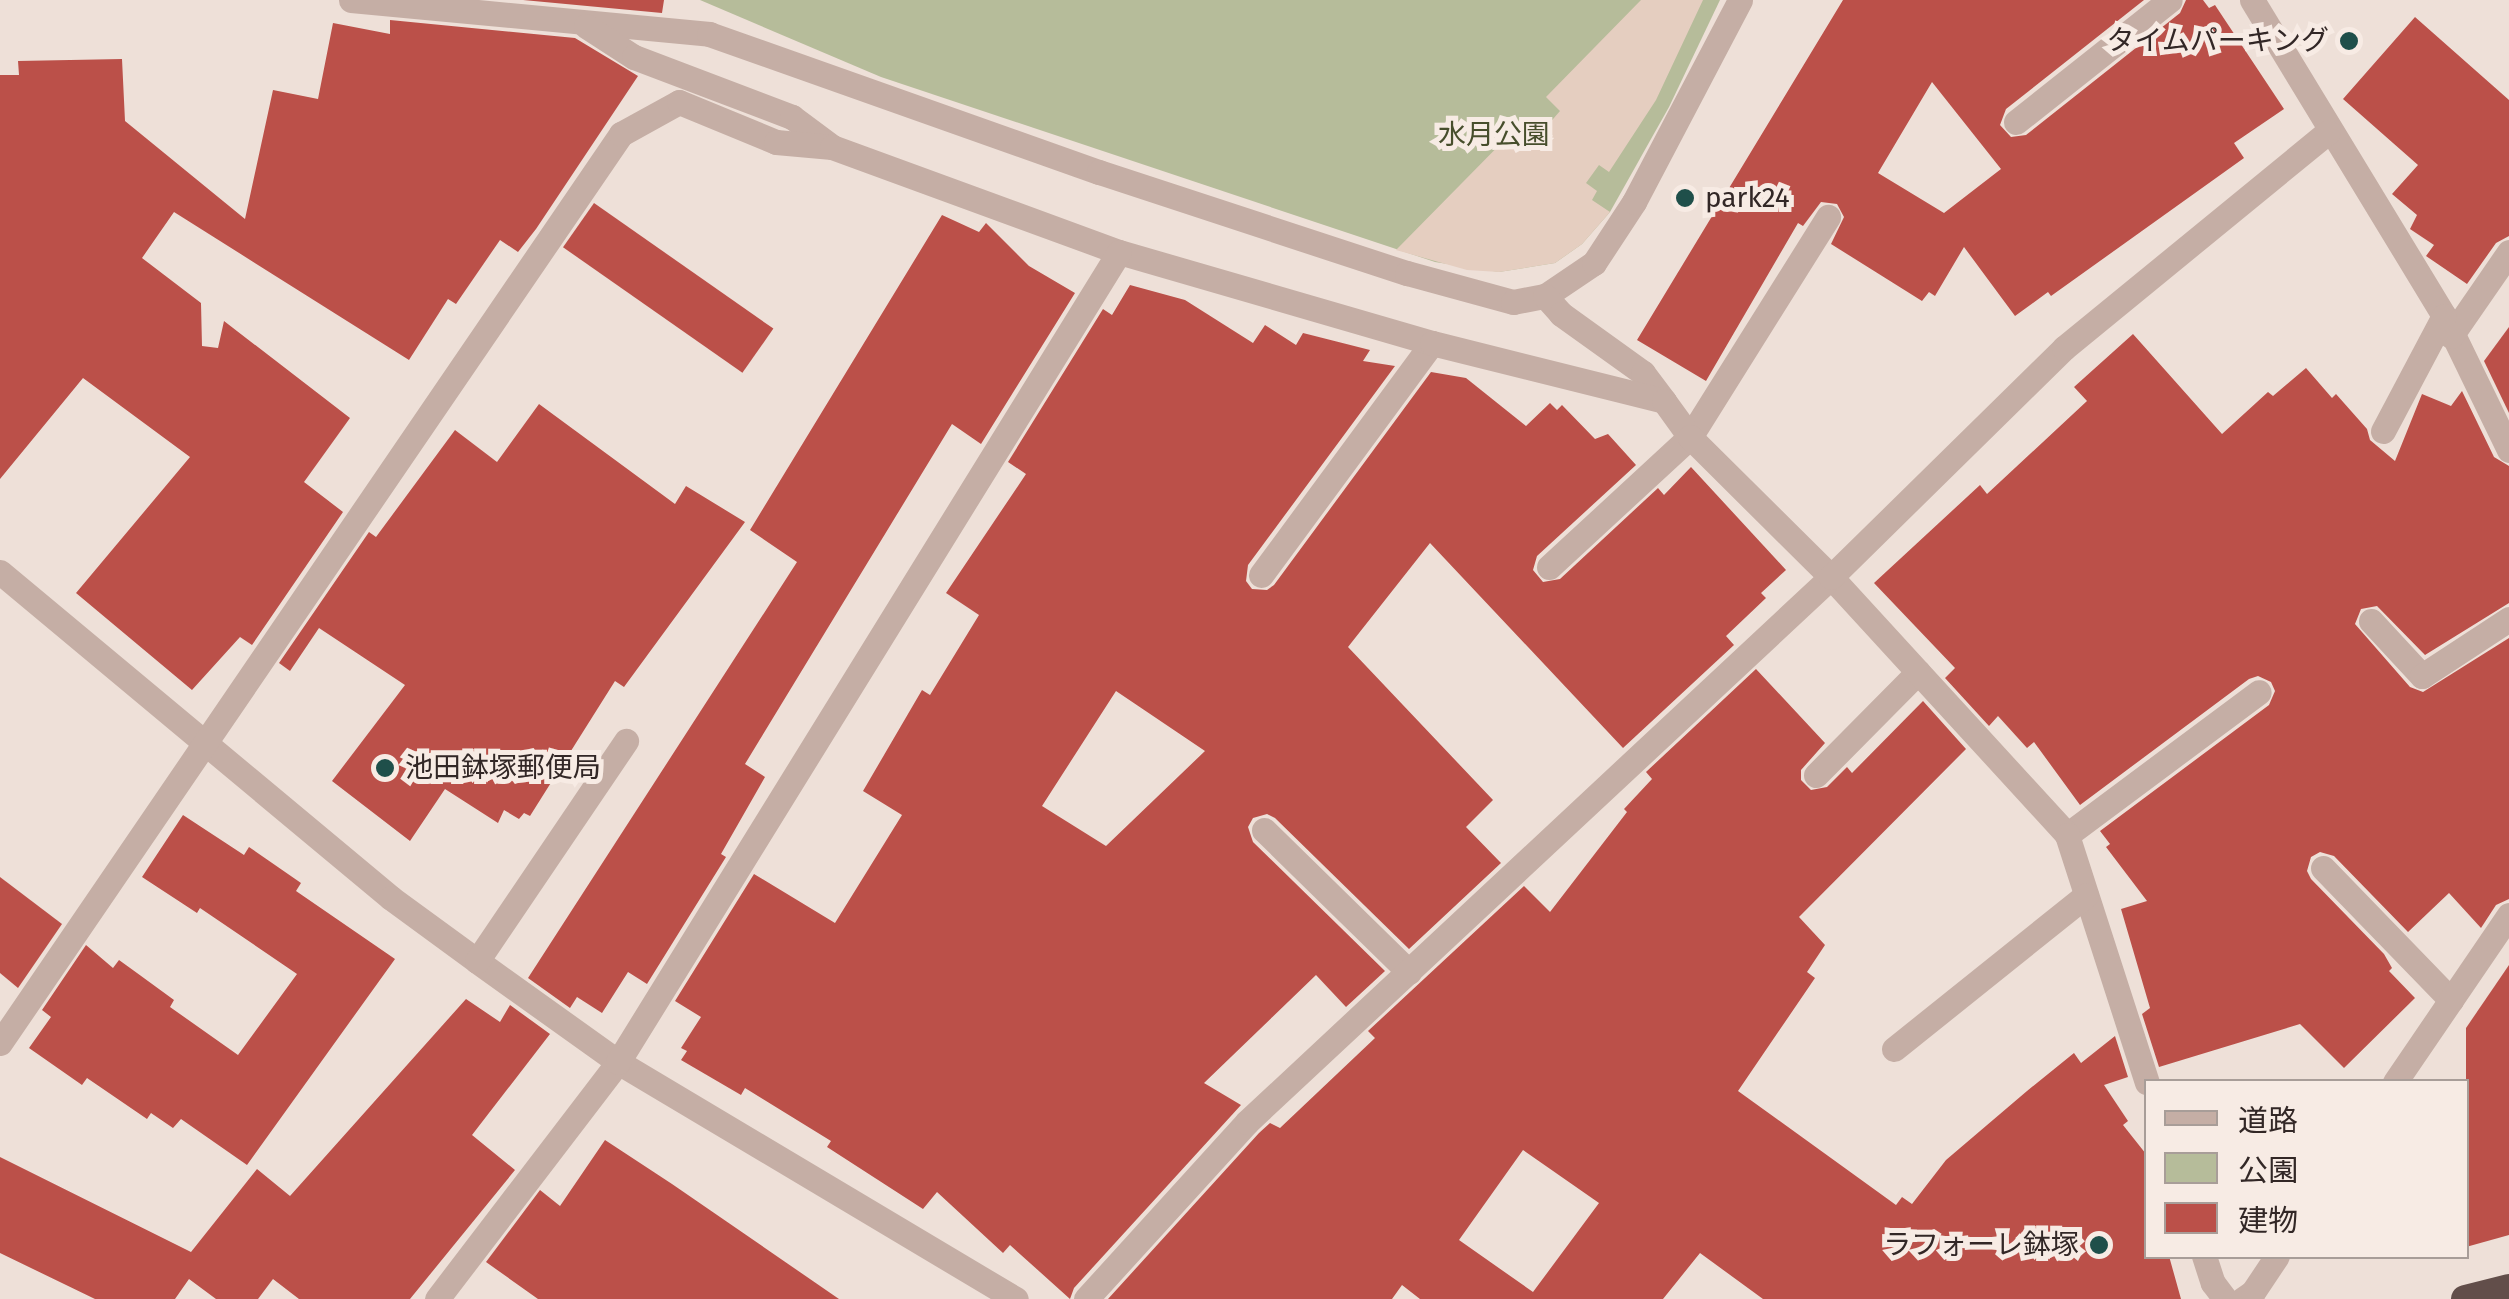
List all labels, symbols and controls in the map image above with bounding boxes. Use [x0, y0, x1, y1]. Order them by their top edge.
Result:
place label: タイムパーキング [2105, 24, 2329, 58]
marker: タイムパーキング [2338, 30, 2360, 52]
park label: 水月公園 [1438, 118, 1550, 152]
place label: park24 [1705, 181, 1790, 215]
marker: park24 [1674, 187, 1696, 209]
place label: 池田鉢塚郵便局 [405, 751, 601, 785]
marker: 池田鉢塚郵便局 [374, 757, 396, 779]
legend [2144, 1079, 2469, 1259]
text: 道路 [2238, 1103, 2298, 1139]
text: 公園 [2238, 1153, 2298, 1189]
text: 建物 [2238, 1203, 2298, 1239]
place label: ラフォーレ鉢塚 [1883, 1228, 2079, 1262]
marker: ラフォーレ鉢塚 [2088, 1234, 2110, 1256]

